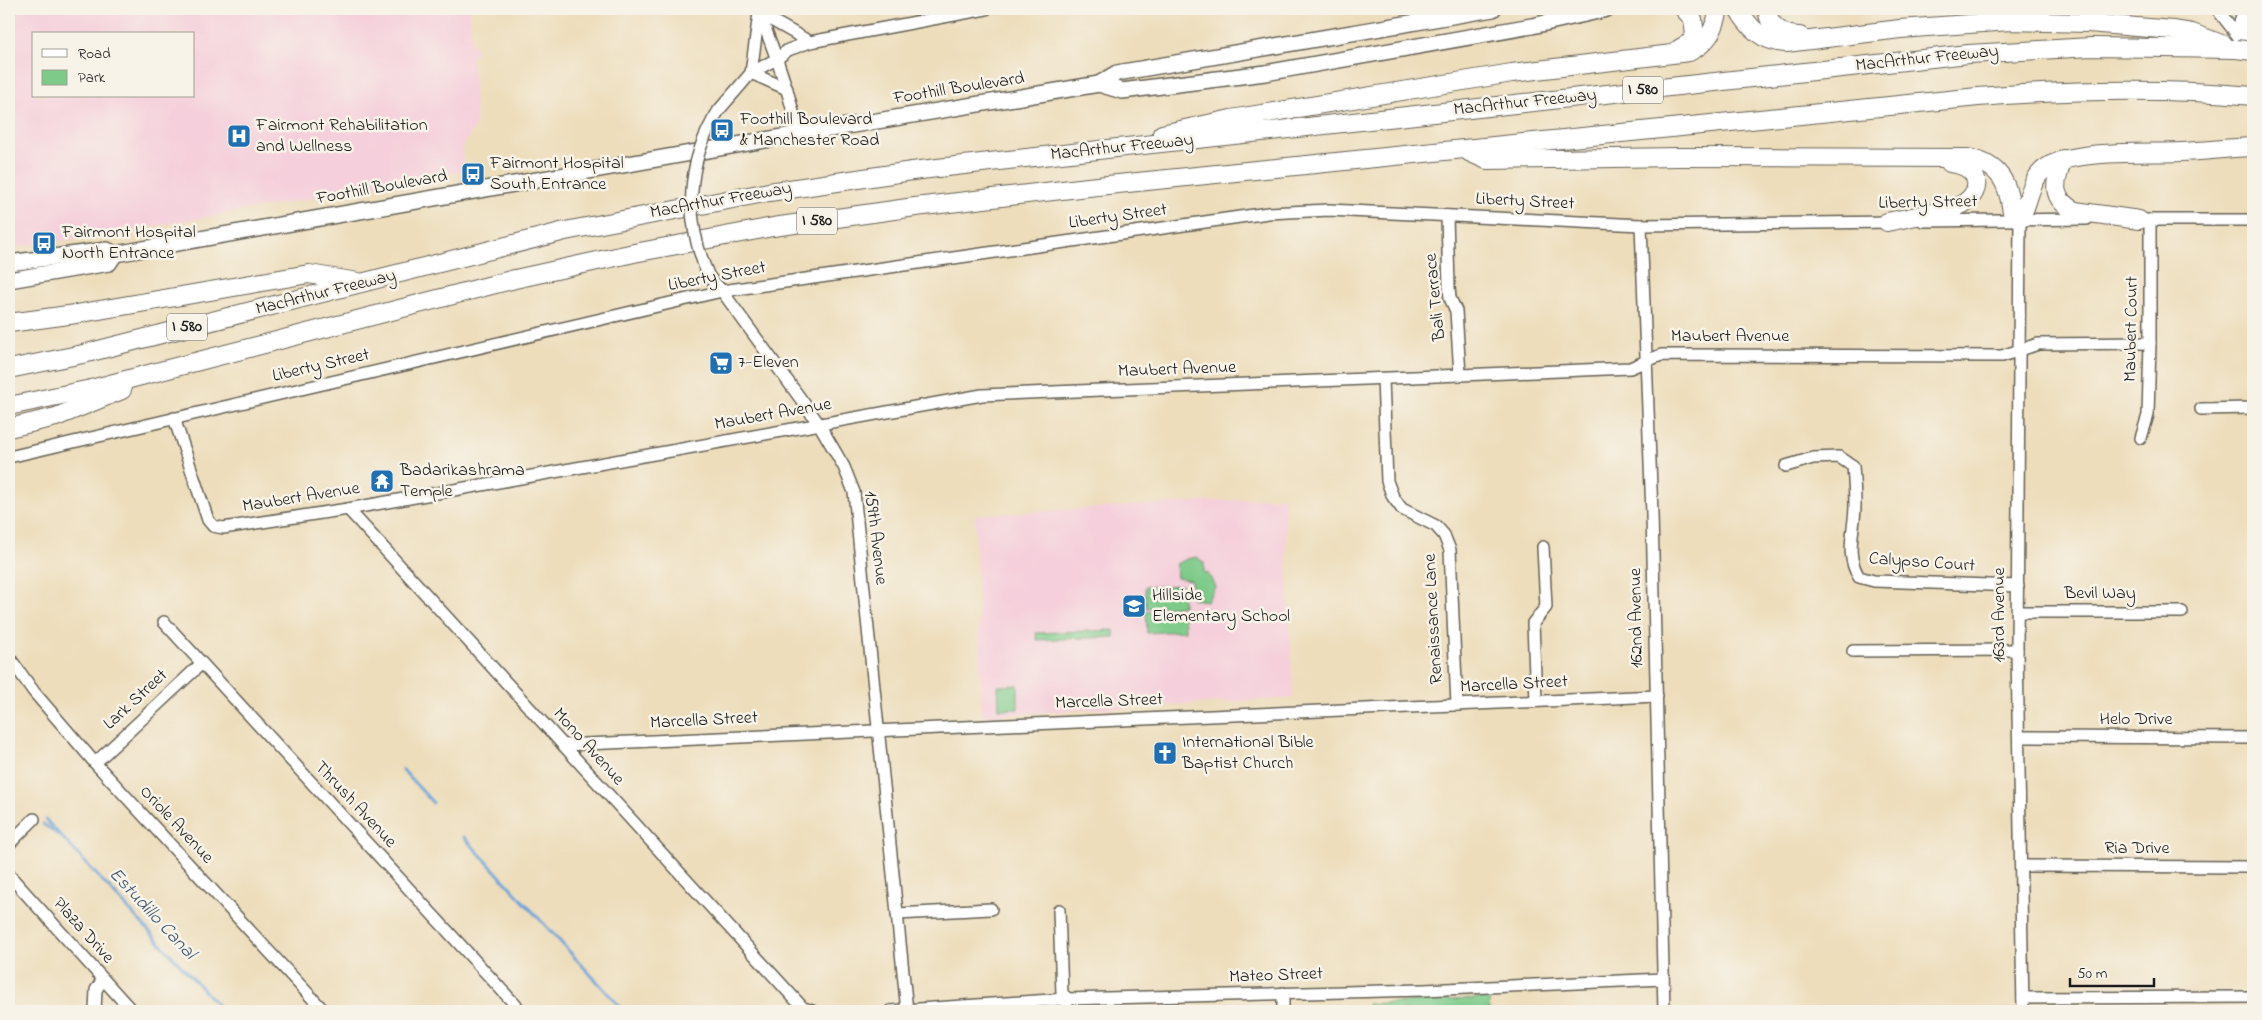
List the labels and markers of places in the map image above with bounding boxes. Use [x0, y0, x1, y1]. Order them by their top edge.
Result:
place label: Foothill Boulevard & Manchester Road [739, 107, 879, 154]
place label: Fairmont Rehabilitation and Wellness [255, 113, 428, 160]
bus stop icon: Foothill Boulevard & Manchester Road [709, 117, 735, 143]
hospital icon: Fairmont Rehabilitation and Wellness [226, 123, 252, 149]
place label: Fairmont Hospital South Entrance [489, 151, 624, 198]
bus stop icon: Fairmont Hospital South Entrance [460, 161, 486, 187]
place label: Fairmont Hospital North Entrance [61, 220, 196, 267]
bus stop icon: Fairmont Hospital North Entrance [31, 230, 57, 256]
supermarket icon: 7-Eleven [708, 350, 734, 376]
place label: 7-Eleven [738, 350, 799, 376]
place label: Badarikashrama Temple [399, 458, 525, 505]
temple icon: Badarikashrama Temple [369, 468, 395, 494]
place label: Hillside Elementary School [1152, 583, 1290, 630]
school or university icon: Hillside Elementary School [1121, 593, 1147, 619]
place label: International Bible Baptist Church [1181, 730, 1314, 777]
church icon: International Bible Baptist Church [1152, 740, 1178, 766]

